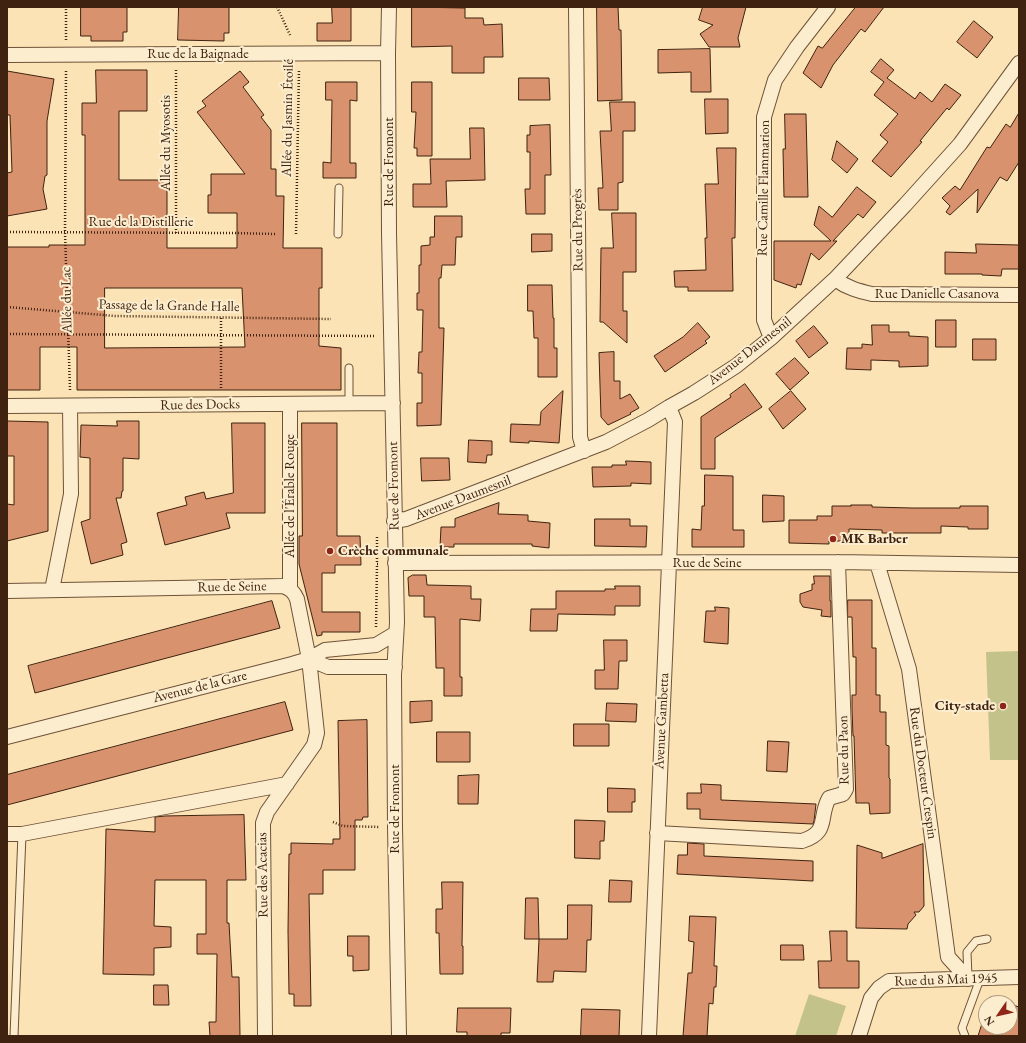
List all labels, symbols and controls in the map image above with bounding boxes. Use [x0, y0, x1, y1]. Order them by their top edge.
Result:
street label: Rue de la Baignade [147, 46, 249, 62]
street label: Allée du Jasmin Étoilé [279, 59, 297, 177]
street label: Allée du Myosotis [158, 95, 174, 191]
street label: Rue de Fromont [381, 117, 397, 207]
street label: Rue Camille Flammarion [754, 120, 774, 256]
street label: Rue du Progrès [569, 188, 587, 272]
street label: Rue de la Distillerie [89, 214, 193, 230]
street label: Allée du Lac [58, 267, 76, 333]
street label: Rue Danielle Casanova [875, 286, 999, 302]
street label: Passage de la Grande Halle [98, 296, 240, 316]
street label: Avenue Daumesnil [705, 313, 795, 389]
street label: Rue des Docks [160, 396, 240, 414]
street label: Allée de l'Érable Rouge [282, 434, 298, 558]
street label: Rue de Fromont [385, 441, 403, 531]
street label: Avenue Daumesnil [413, 472, 513, 524]
place label: MK Barber [841, 531, 908, 547]
marker: MK Barber [828, 534, 838, 544]
place label: Crèche communale [338, 543, 449, 559]
marker: Crèche communale [325, 546, 335, 556]
street label: Rue de Seine [672, 555, 742, 571]
street label: Rue de Seine [197, 578, 267, 596]
street label: Avenue de la Gare [151, 667, 249, 707]
street label: Avenue Gambetta [651, 672, 673, 770]
place label: City-stade [935, 698, 995, 714]
marker: City-stade [998, 701, 1008, 711]
street label: Rue du Docteur Crespin [905, 706, 941, 840]
street label: Rue du Paon [835, 715, 853, 785]
street label: Rue de Fromont [387, 764, 403, 854]
street label: Rue des Acacias [254, 832, 272, 918]
street label: Rue du 8 Mai 1945 [894, 970, 998, 990]
north arrow [978, 995, 1018, 1035]
text: N [981, 1014, 997, 1029]

